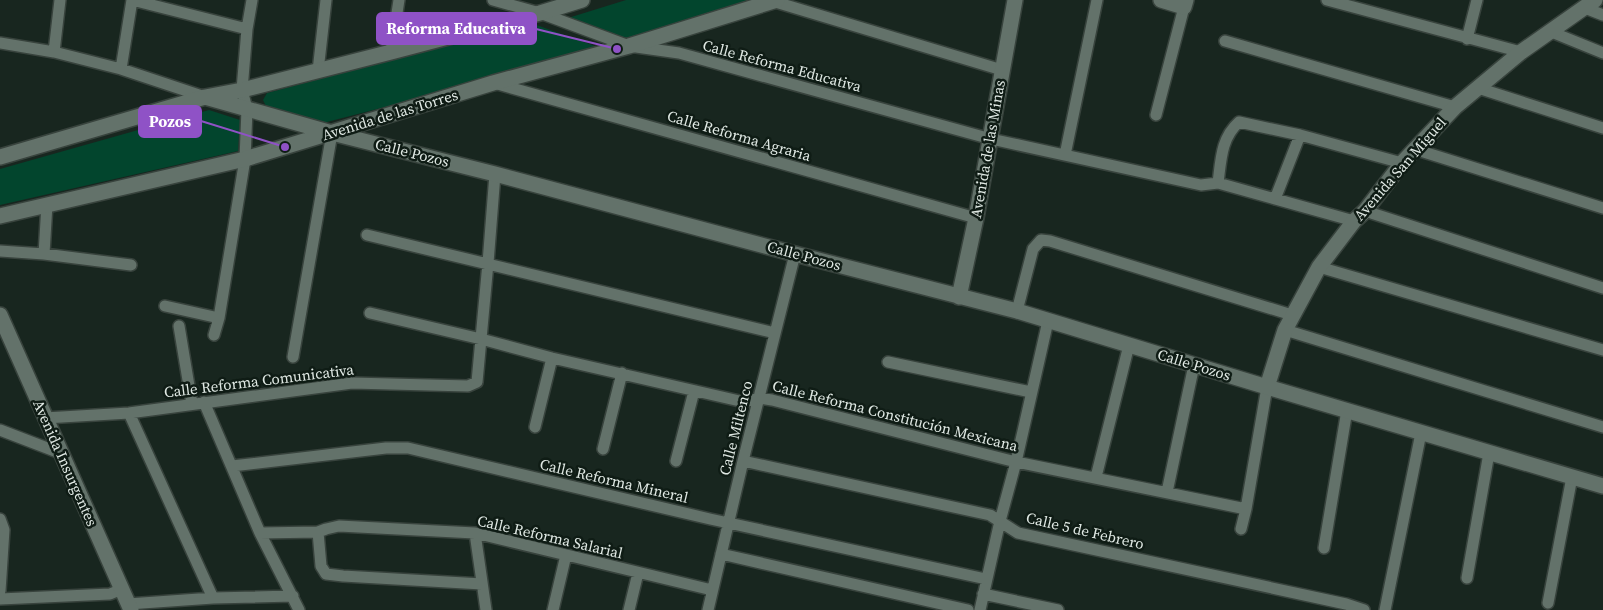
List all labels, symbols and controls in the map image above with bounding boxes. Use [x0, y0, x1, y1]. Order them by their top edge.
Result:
callout: Reforma Educativa [377, 13, 536, 44]
text: Reforma Educativa [386, 17, 526, 39]
street label: Calle Reforma Educativa [700, 34, 864, 97]
street label: Avenida de las Minas [965, 78, 1010, 220]
street label: Avenida de las Torres [319, 84, 460, 145]
street label: Calle Reforma Agraria [665, 105, 814, 166]
callout: Pozos [139, 106, 201, 137]
text: Pozos [149, 110, 191, 132]
street label: Avenida San Miguel [1349, 112, 1451, 225]
street label: Calle Pozos [373, 133, 451, 172]
street label: Calle Pozos [765, 236, 843, 275]
street label: Calle Pozos [1155, 343, 1233, 386]
street label: Calle Reforma Comunicativa [163, 358, 355, 403]
street label: Calle Reforma Constitución Mexicana [770, 375, 1020, 456]
street label: Calle Miltenco [714, 378, 757, 477]
street label: Avenida Insurgentes [28, 396, 103, 529]
street label: Calle Reforma Mineral [538, 453, 691, 508]
street label: Calle 5 de Febrero [1024, 507, 1146, 554]
street label: Calle Reforma Salarial [475, 510, 625, 564]

